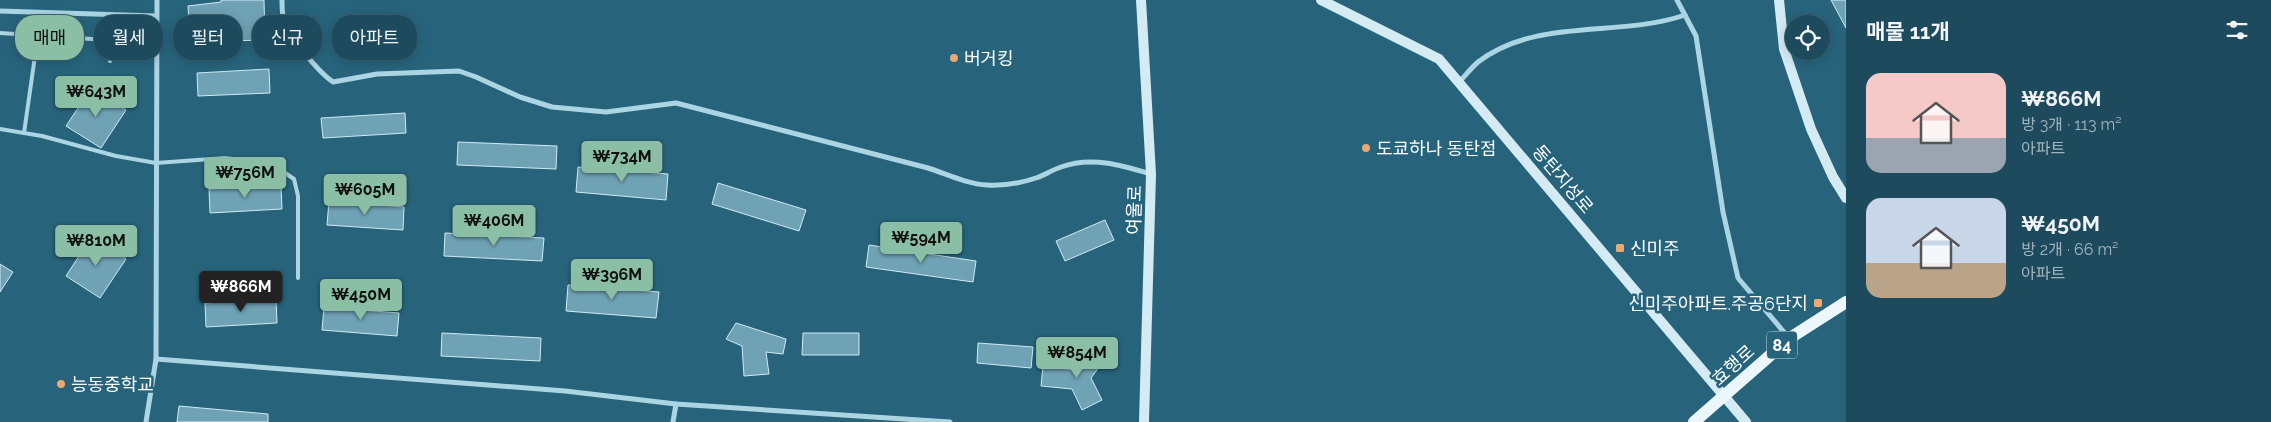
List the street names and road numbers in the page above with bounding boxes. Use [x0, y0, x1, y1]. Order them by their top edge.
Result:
street label: 동탄지성로 [1528, 141, 1598, 217]
street label: 여울로 [1123, 185, 1145, 235]
road number: 84 [1767, 332, 1797, 358]
street label: 효행로 [1708, 341, 1758, 389]

